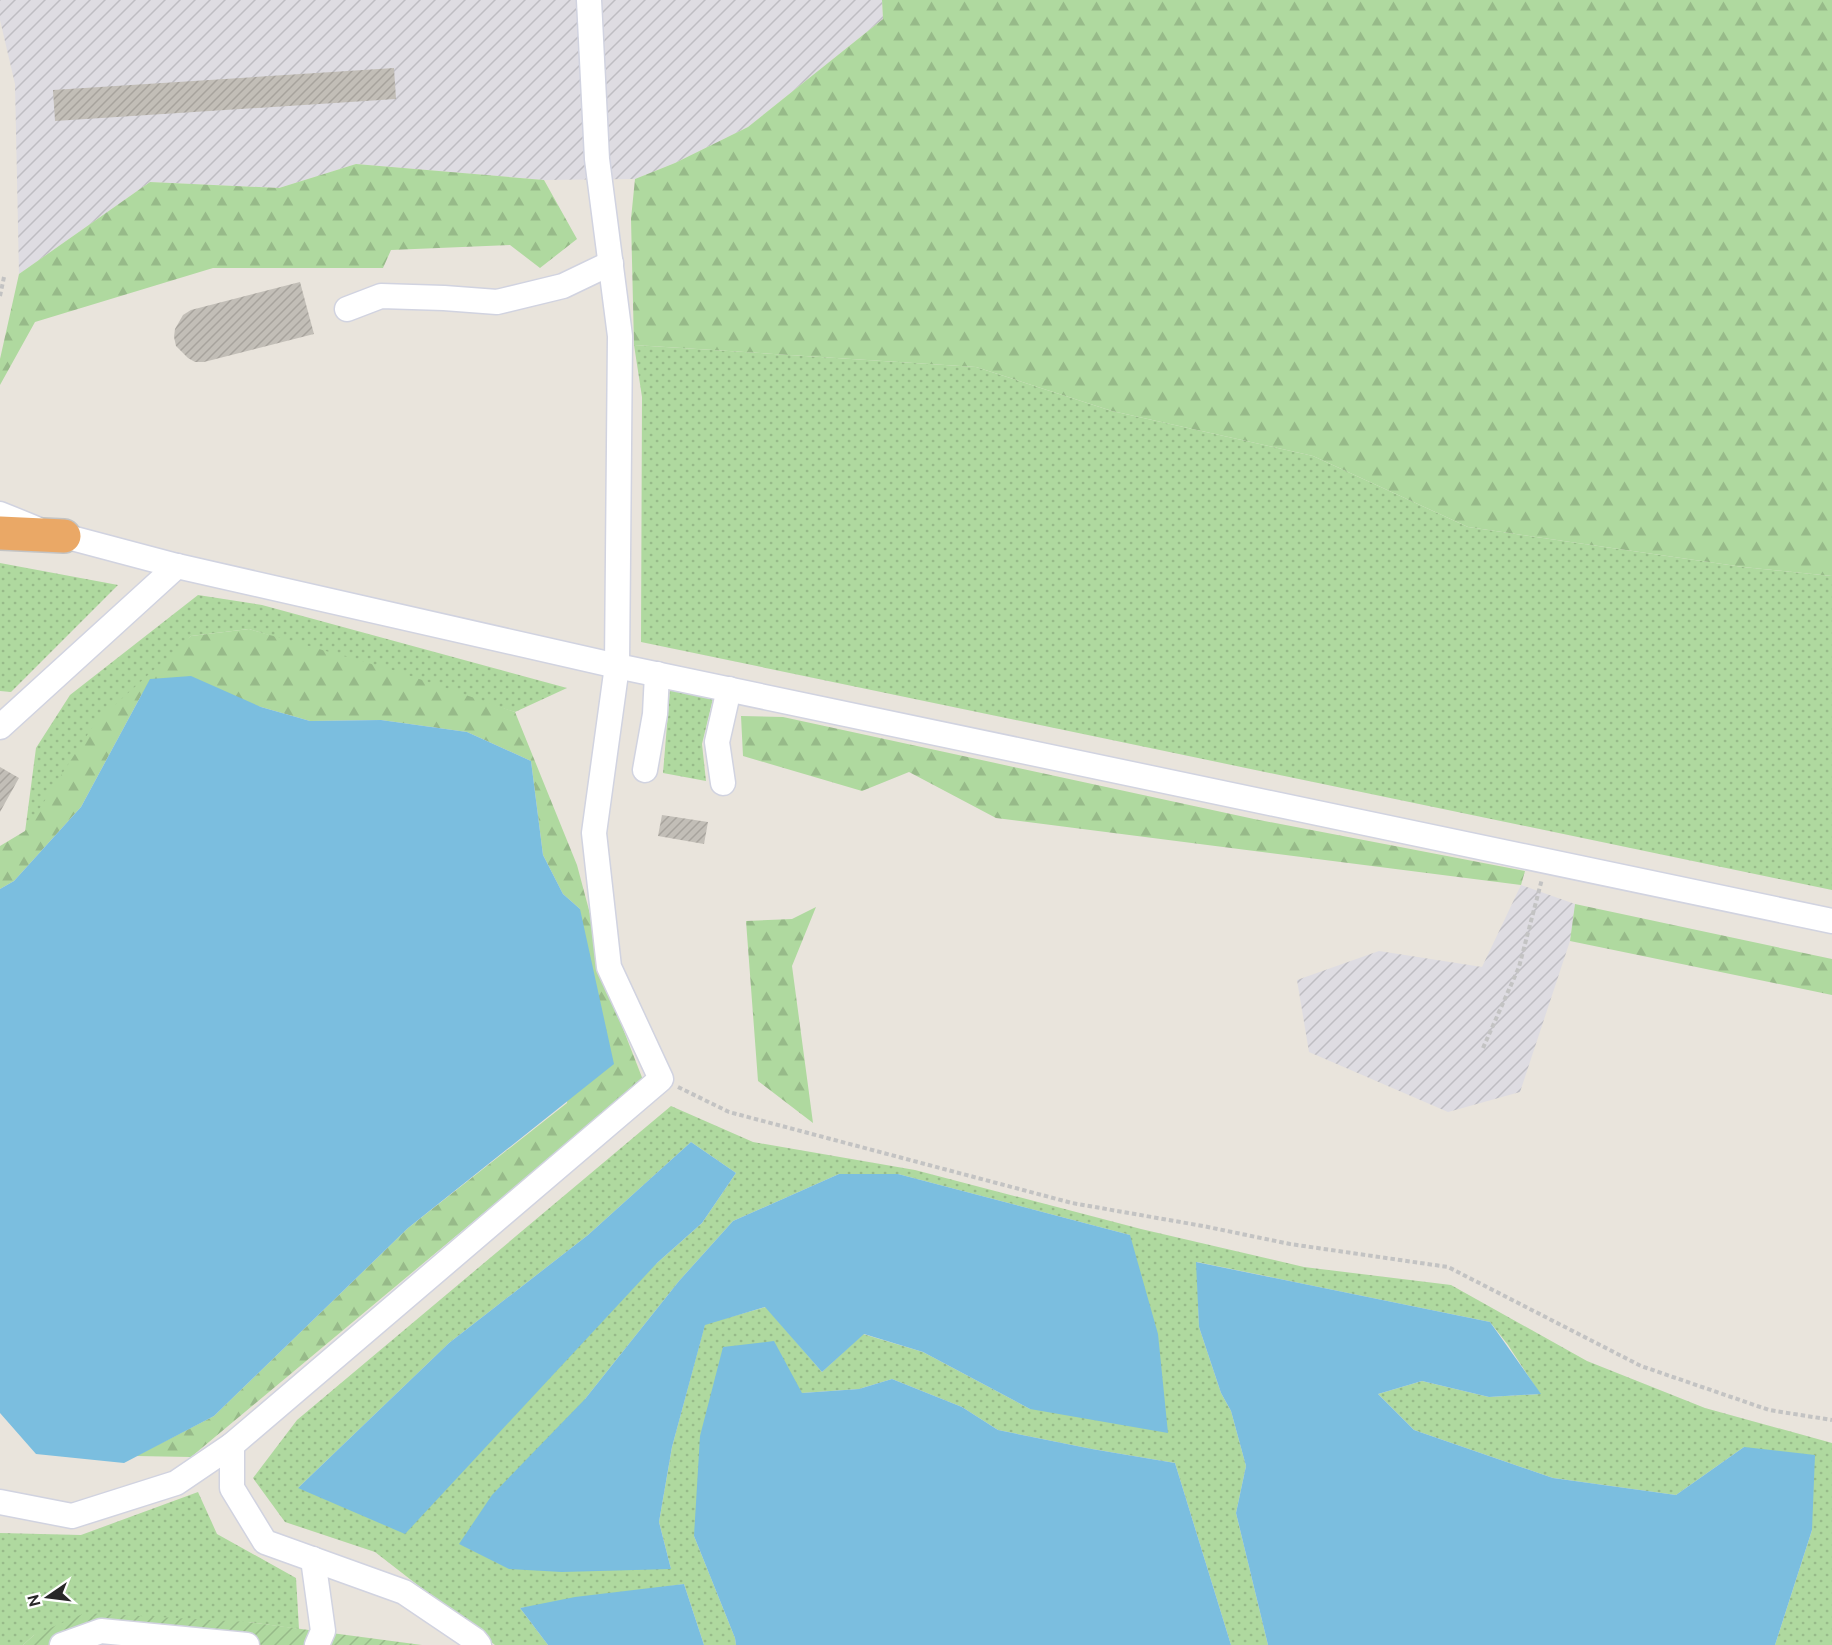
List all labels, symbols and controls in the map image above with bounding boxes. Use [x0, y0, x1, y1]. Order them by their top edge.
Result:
north arrow [18, 1567, 78, 1627]
text: N [23, 1593, 44, 1609]

